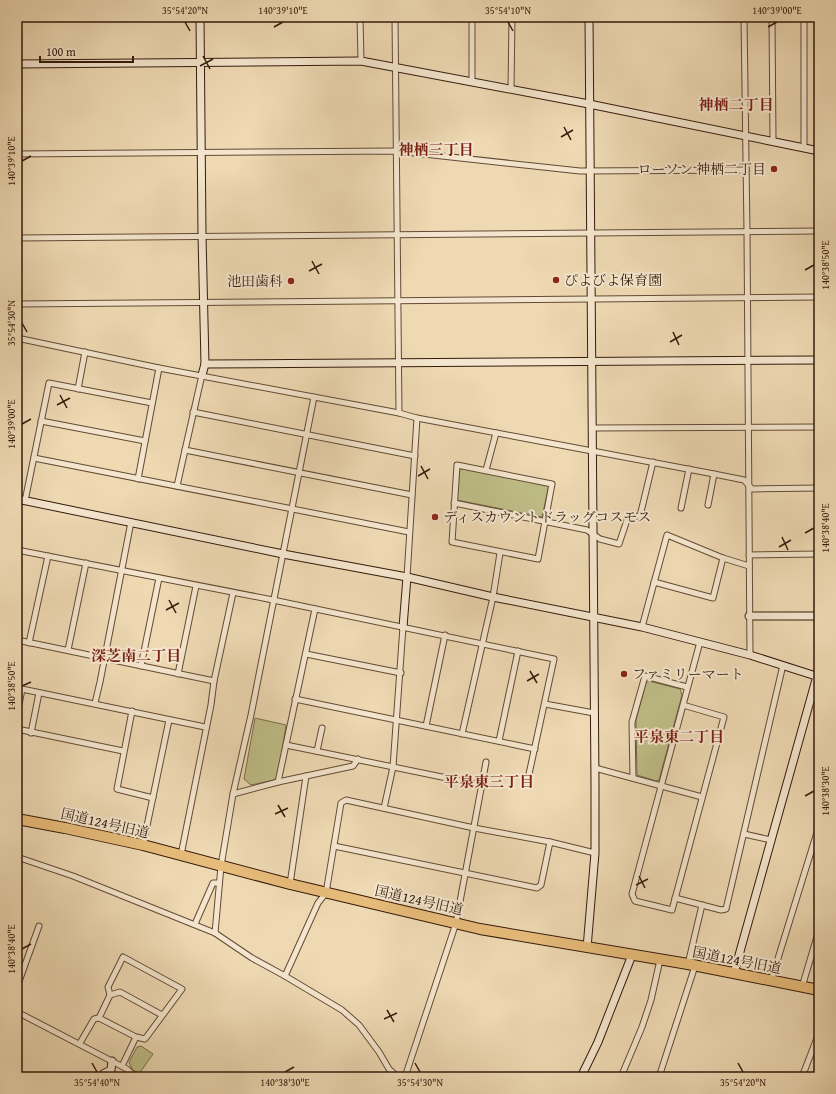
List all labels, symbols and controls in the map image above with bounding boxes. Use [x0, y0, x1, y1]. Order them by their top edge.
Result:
text: 35°54'20"N [162, 3, 208, 18]
text: 140°39'10"E [258, 3, 308, 18]
text: 35°54'10"N [485, 3, 531, 18]
text: 140°39'00"E [752, 3, 802, 18]
scale bar [40, 38, 133, 64]
text: 100 m [46, 43, 76, 60]
district label: 神栖二丁目 [698, 94, 774, 115]
text: 140°39'10"E [4, 136, 19, 186]
district label: 神栖三丁目 [398, 139, 474, 160]
place label: ローソン 神栖二丁目 [637, 159, 766, 179]
marker: ローソン 神栖二丁目 [769, 164, 779, 174]
text: 140°38'50"E [818, 240, 833, 290]
place label: ぴよびよ保育園 [564, 270, 662, 290]
place label: 池田歯科 [227, 271, 283, 291]
marker: ぴよびよ保育園 [551, 275, 561, 285]
marker: 池田歯科 [286, 276, 296, 286]
text: 35°54'30"N [4, 300, 19, 346]
text: 140°39'00"E [4, 399, 19, 449]
text: 140°38'40"E [818, 503, 833, 553]
place label: ディスカウントドラッグコスモス [443, 507, 651, 527]
marker: ディスカウントドラッグコスモス [430, 512, 440, 522]
district label: 深芝南二丁目 [91, 645, 181, 666]
text: 140°38'50"E [4, 661, 19, 711]
place label: ファミリーマート [632, 664, 744, 684]
marker: ファミリーマート [619, 669, 629, 679]
district label: 平泉東二丁目 [634, 726, 724, 747]
text: 140°38'30"E [818, 766, 833, 816]
district label: 平泉東三丁目 [444, 771, 534, 792]
street label: 国道124号旧道 [59, 803, 151, 843]
street label: 国道124号旧道 [373, 880, 465, 920]
text: 140°38'40"E [4, 924, 19, 974]
street label: 国道124号旧道 [691, 942, 783, 978]
text: 35°54'40"N [74, 1075, 120, 1090]
text: 140°38'30"E [260, 1075, 310, 1090]
text: 35°54'30"N [397, 1075, 443, 1090]
text: 35°54'20"N [720, 1075, 766, 1090]

